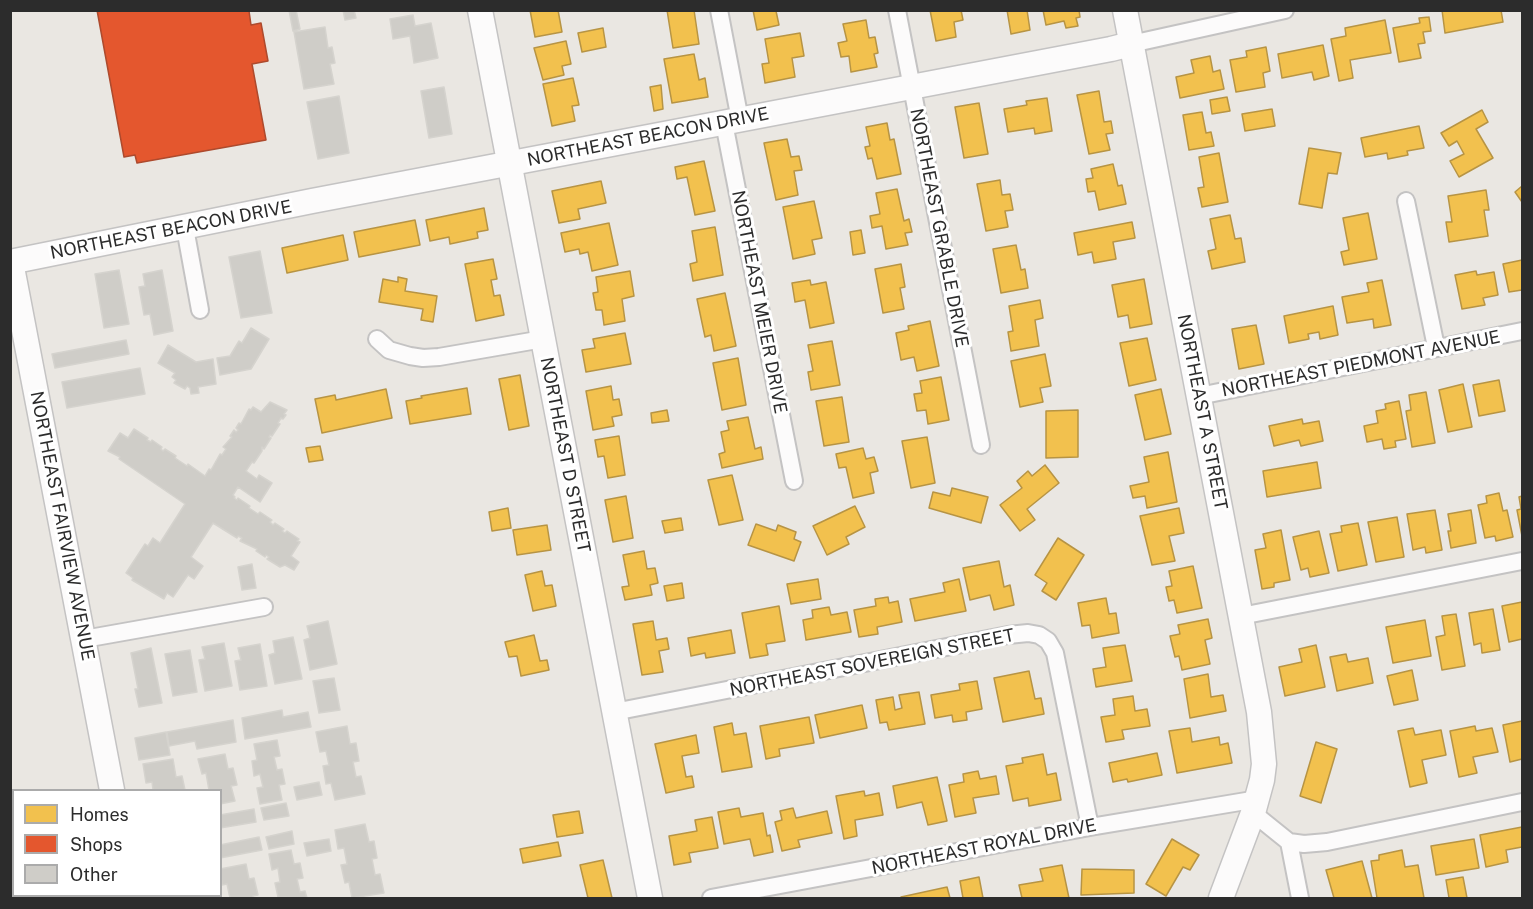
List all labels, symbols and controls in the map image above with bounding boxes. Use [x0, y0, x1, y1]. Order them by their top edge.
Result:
street label: NORTHEAST BEACON DRIVE [525, 103, 771, 171]
street label: NORTHEAST GRABLE DRIVE [905, 107, 973, 349]
street label: NORTHEAST MEIER DRIVE [727, 189, 791, 415]
street label: NORTHEAST BEACON DRIVE [48, 196, 294, 264]
street label: NORTHEAST A STREET [1172, 312, 1232, 512]
street label: NORTHEAST PIEDMONT AVENUE [1220, 326, 1502, 402]
street label: NORTHEAST D STREET [535, 355, 595, 555]
street label: NORTHEAST FAIRVIEW AVENUE [25, 389, 99, 663]
street label: NORTHEAST SOVEREIGN STREET [728, 625, 1016, 701]
legend [12, 789, 222, 897]
text: Homes [70, 804, 129, 825]
street label: NORTHEAST ROYAL DRIVE [870, 815, 1098, 879]
text: Shops [70, 834, 122, 855]
text: Other [70, 864, 118, 885]

